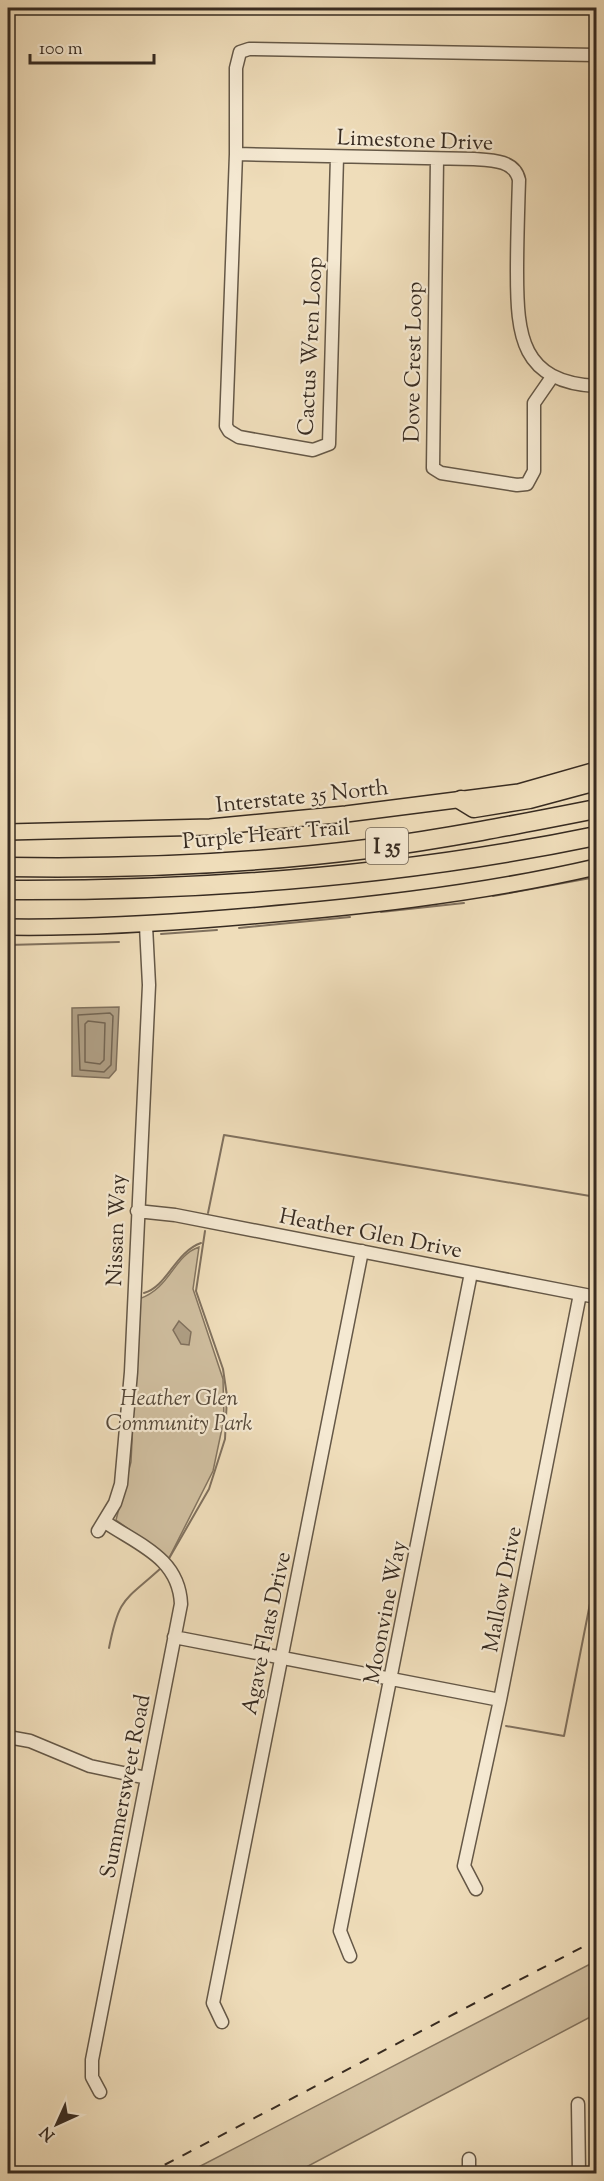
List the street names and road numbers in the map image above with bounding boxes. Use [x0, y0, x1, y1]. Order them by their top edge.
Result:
street label: Limestone Drive [336, 123, 494, 161]
street label: Cactus Wren Loop [291, 256, 333, 437]
street label: Dove Crest Loop [398, 281, 432, 443]
street label: Interstate 35 North [214, 773, 390, 823]
street label: Purple Heart Trail [181, 813, 351, 859]
road number: I 35 [366, 828, 408, 864]
street label: Nissan Way [100, 1173, 136, 1287]
street label: Heather Glen Drive [276, 1202, 465, 1268]
street label: Mallow Drive [476, 1524, 532, 1655]
street label: Moonvine Way [357, 1538, 417, 1687]
street label: Agave Flats Drive [235, 1549, 301, 1718]
street label: Summersweet Road [93, 1692, 160, 1881]

